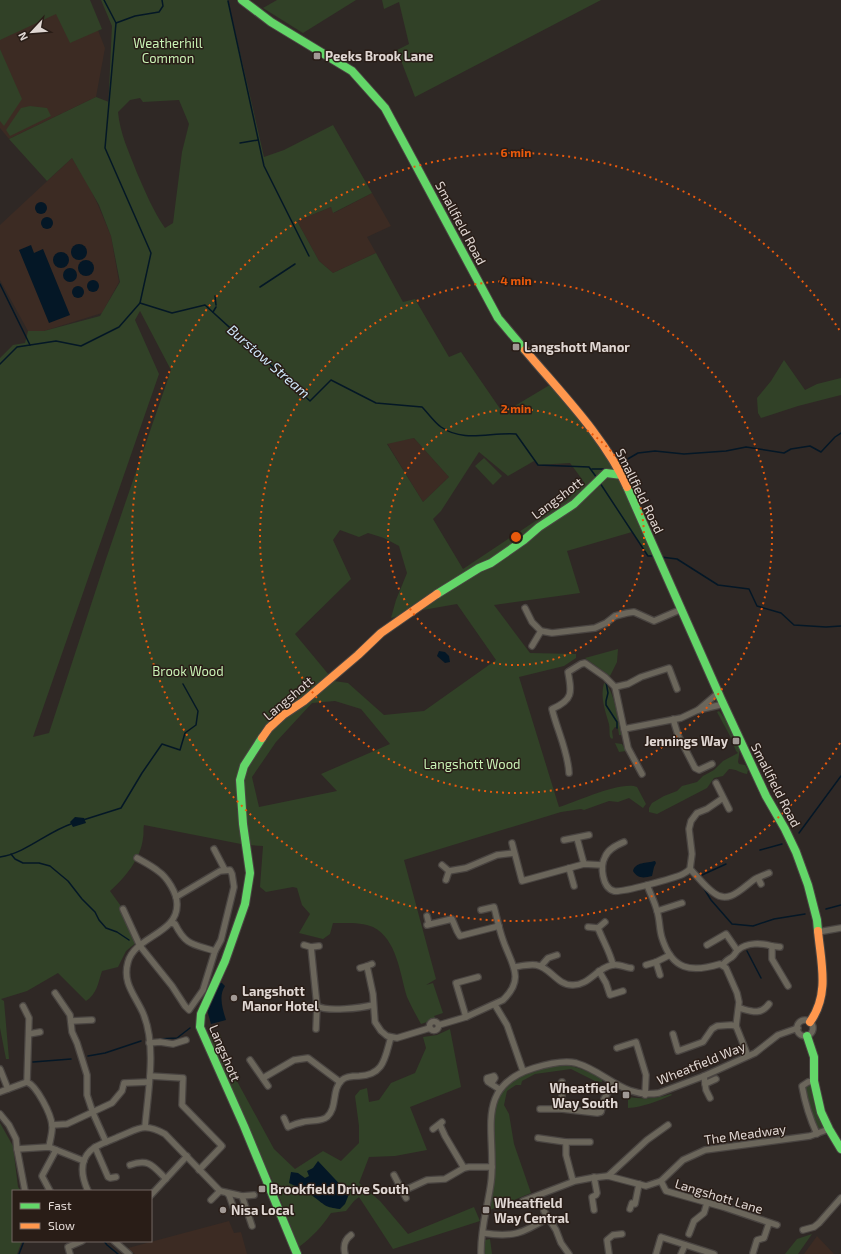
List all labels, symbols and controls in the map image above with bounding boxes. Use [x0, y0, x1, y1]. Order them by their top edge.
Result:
north arrow [12, 12, 52, 52]
text: N [15, 30, 30, 43]
park label: Weatherhill Common [133, 35, 203, 66]
place label: Peeks Brook Lane [325, 48, 433, 64]
marker: Peeks Brook Lane [312, 51, 322, 61]
text: 6 min [501, 145, 531, 159]
street label: Smallfield Road [432, 178, 490, 268]
text: 4 min [500, 273, 532, 287]
water label: Burstow Stream [224, 321, 314, 401]
place label: Langshott Manor [524, 339, 630, 355]
marker: Langshott Manor [511, 342, 521, 352]
text: 2 min [501, 401, 531, 415]
street label: Smallfield Road [613, 446, 667, 536]
street label: Langshott [528, 474, 586, 522]
centre of rings [509, 530, 523, 544]
park label: Brook Wood [152, 663, 224, 679]
street label: Langshott [260, 673, 316, 723]
place label: Jennings Way [644, 733, 729, 749]
marker: Jennings Way [731, 736, 741, 746]
street label: Smallfield Road [748, 740, 804, 830]
park label: Langshott Wood [423, 756, 521, 772]
place label: Langshott Manor Hotel [242, 983, 319, 1014]
marker: Langshott Manor Hotel [229, 993, 239, 1003]
street label: Langshott [206, 1022, 244, 1084]
street label: Wheatfield Way [654, 1038, 748, 1088]
place label: Wheatfield Way South [549, 1080, 618, 1111]
marker: Wheatfield Way South [621, 1090, 631, 1100]
street label: The Meadway [703, 1120, 787, 1148]
street label: Langshott Lane [673, 1175, 765, 1217]
place label: Brookfield Drive South [270, 1181, 409, 1197]
marker: Brookfield Drive South [257, 1184, 267, 1194]
legend [12, 1190, 152, 1242]
place label: Wheatfield Way Central [494, 1195, 570, 1226]
text: Fast [48, 1198, 72, 1212]
place label: Nisa Local [231, 1202, 295, 1218]
marker: Nisa Local [218, 1205, 228, 1215]
marker: Wheatfield Way Central [481, 1205, 491, 1215]
text: Slow [48, 1218, 75, 1232]

